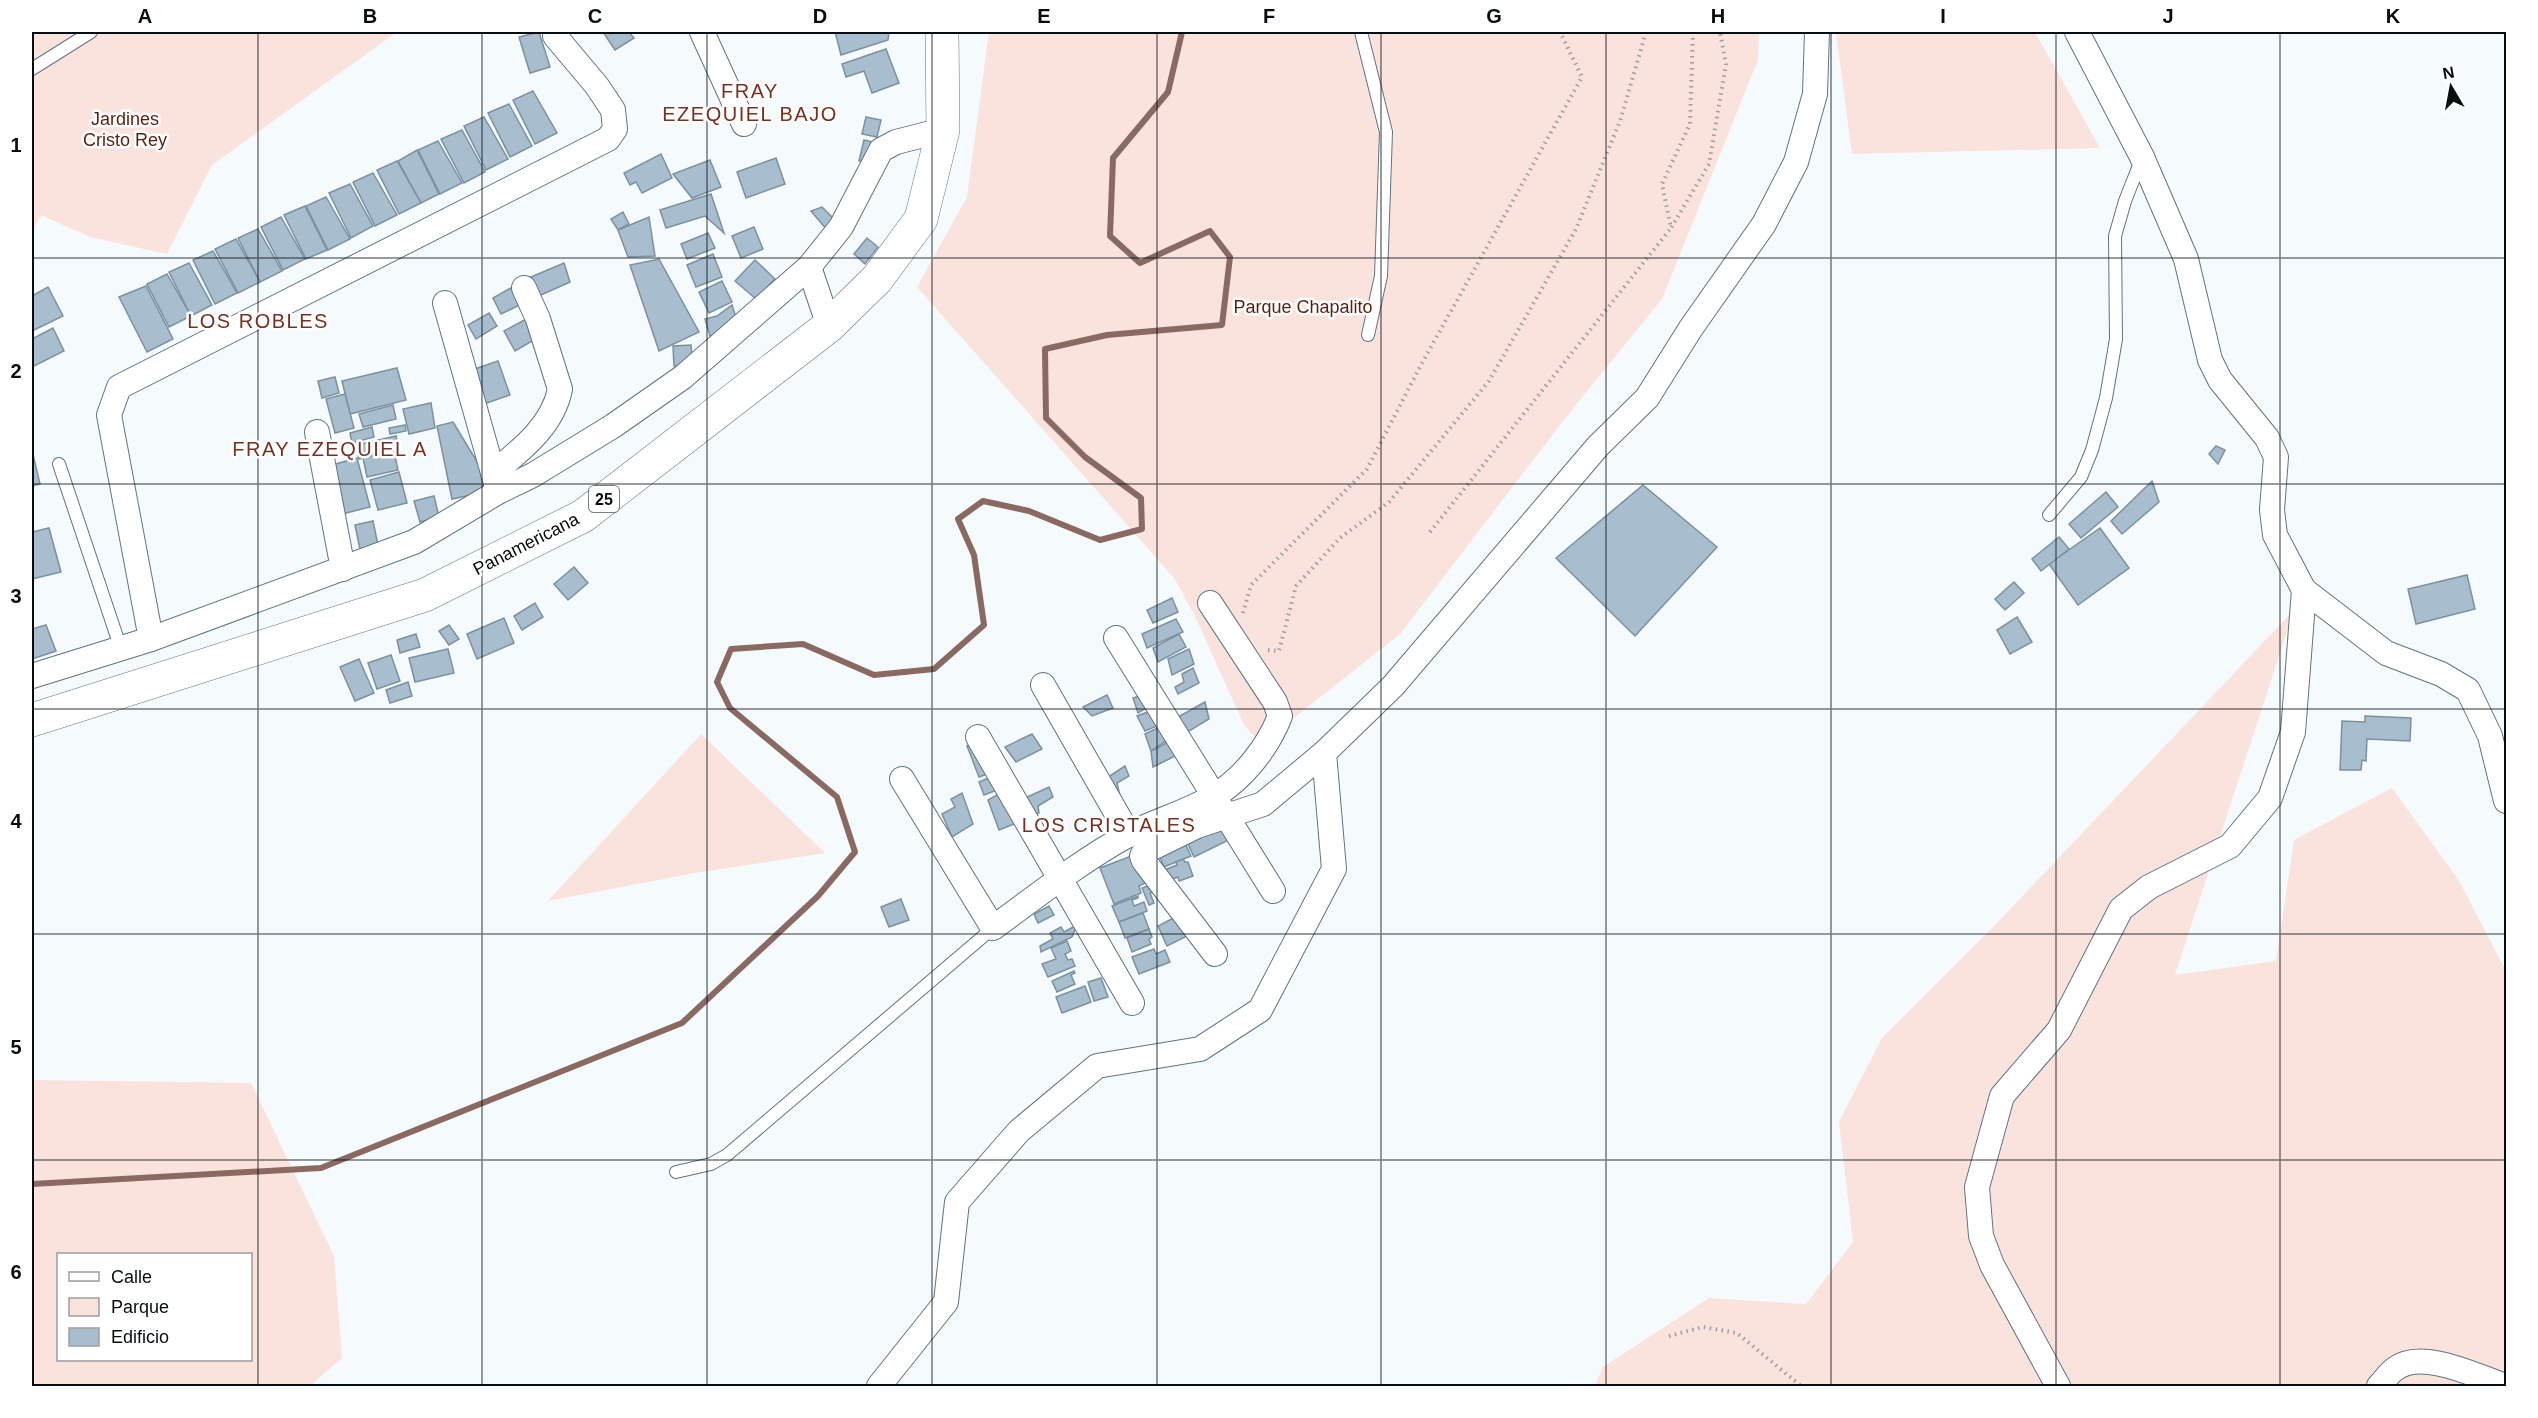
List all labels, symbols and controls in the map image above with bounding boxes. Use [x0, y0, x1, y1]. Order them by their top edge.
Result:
text: A [138, 5, 152, 27]
text: B [363, 5, 377, 27]
text: C [588, 5, 602, 27]
text: D [813, 5, 827, 27]
text: E [1037, 5, 1051, 27]
text: F [1263, 5, 1275, 27]
text: G [1486, 5, 1502, 27]
text: H [1711, 5, 1725, 27]
text: I [1940, 5, 1946, 27]
text: J [2162, 5, 2174, 27]
text: K [2386, 5, 2401, 27]
north arrow [2421, 57, 2481, 117]
text: N [2441, 63, 2456, 82]
district label: FRAY EZEQUIEL BAJO [662, 80, 838, 125]
park label: Jardines Cristo Rey [83, 109, 167, 150]
text: 1 [10, 134, 22, 156]
park label: Parque Chapalito [1233, 297, 1373, 317]
district label: LOS ROBLES [187, 310, 329, 332]
text: 2 [10, 360, 22, 382]
district label: FRAY EZEQUIEL A [232, 438, 428, 460]
road number: 25 [589, 486, 619, 512]
street label: Panamericana [470, 508, 583, 579]
text: 3 [10, 585, 22, 607]
text: 4 [10, 810, 22, 832]
district label: LOS CRISTALES [1022, 814, 1196, 836]
text: 5 [10, 1036, 22, 1058]
legend [57, 1253, 252, 1361]
text: 6 [10, 1261, 22, 1283]
text: Calle [111, 1267, 152, 1287]
text: Parque [111, 1297, 169, 1317]
text: Edificio [111, 1327, 169, 1347]

